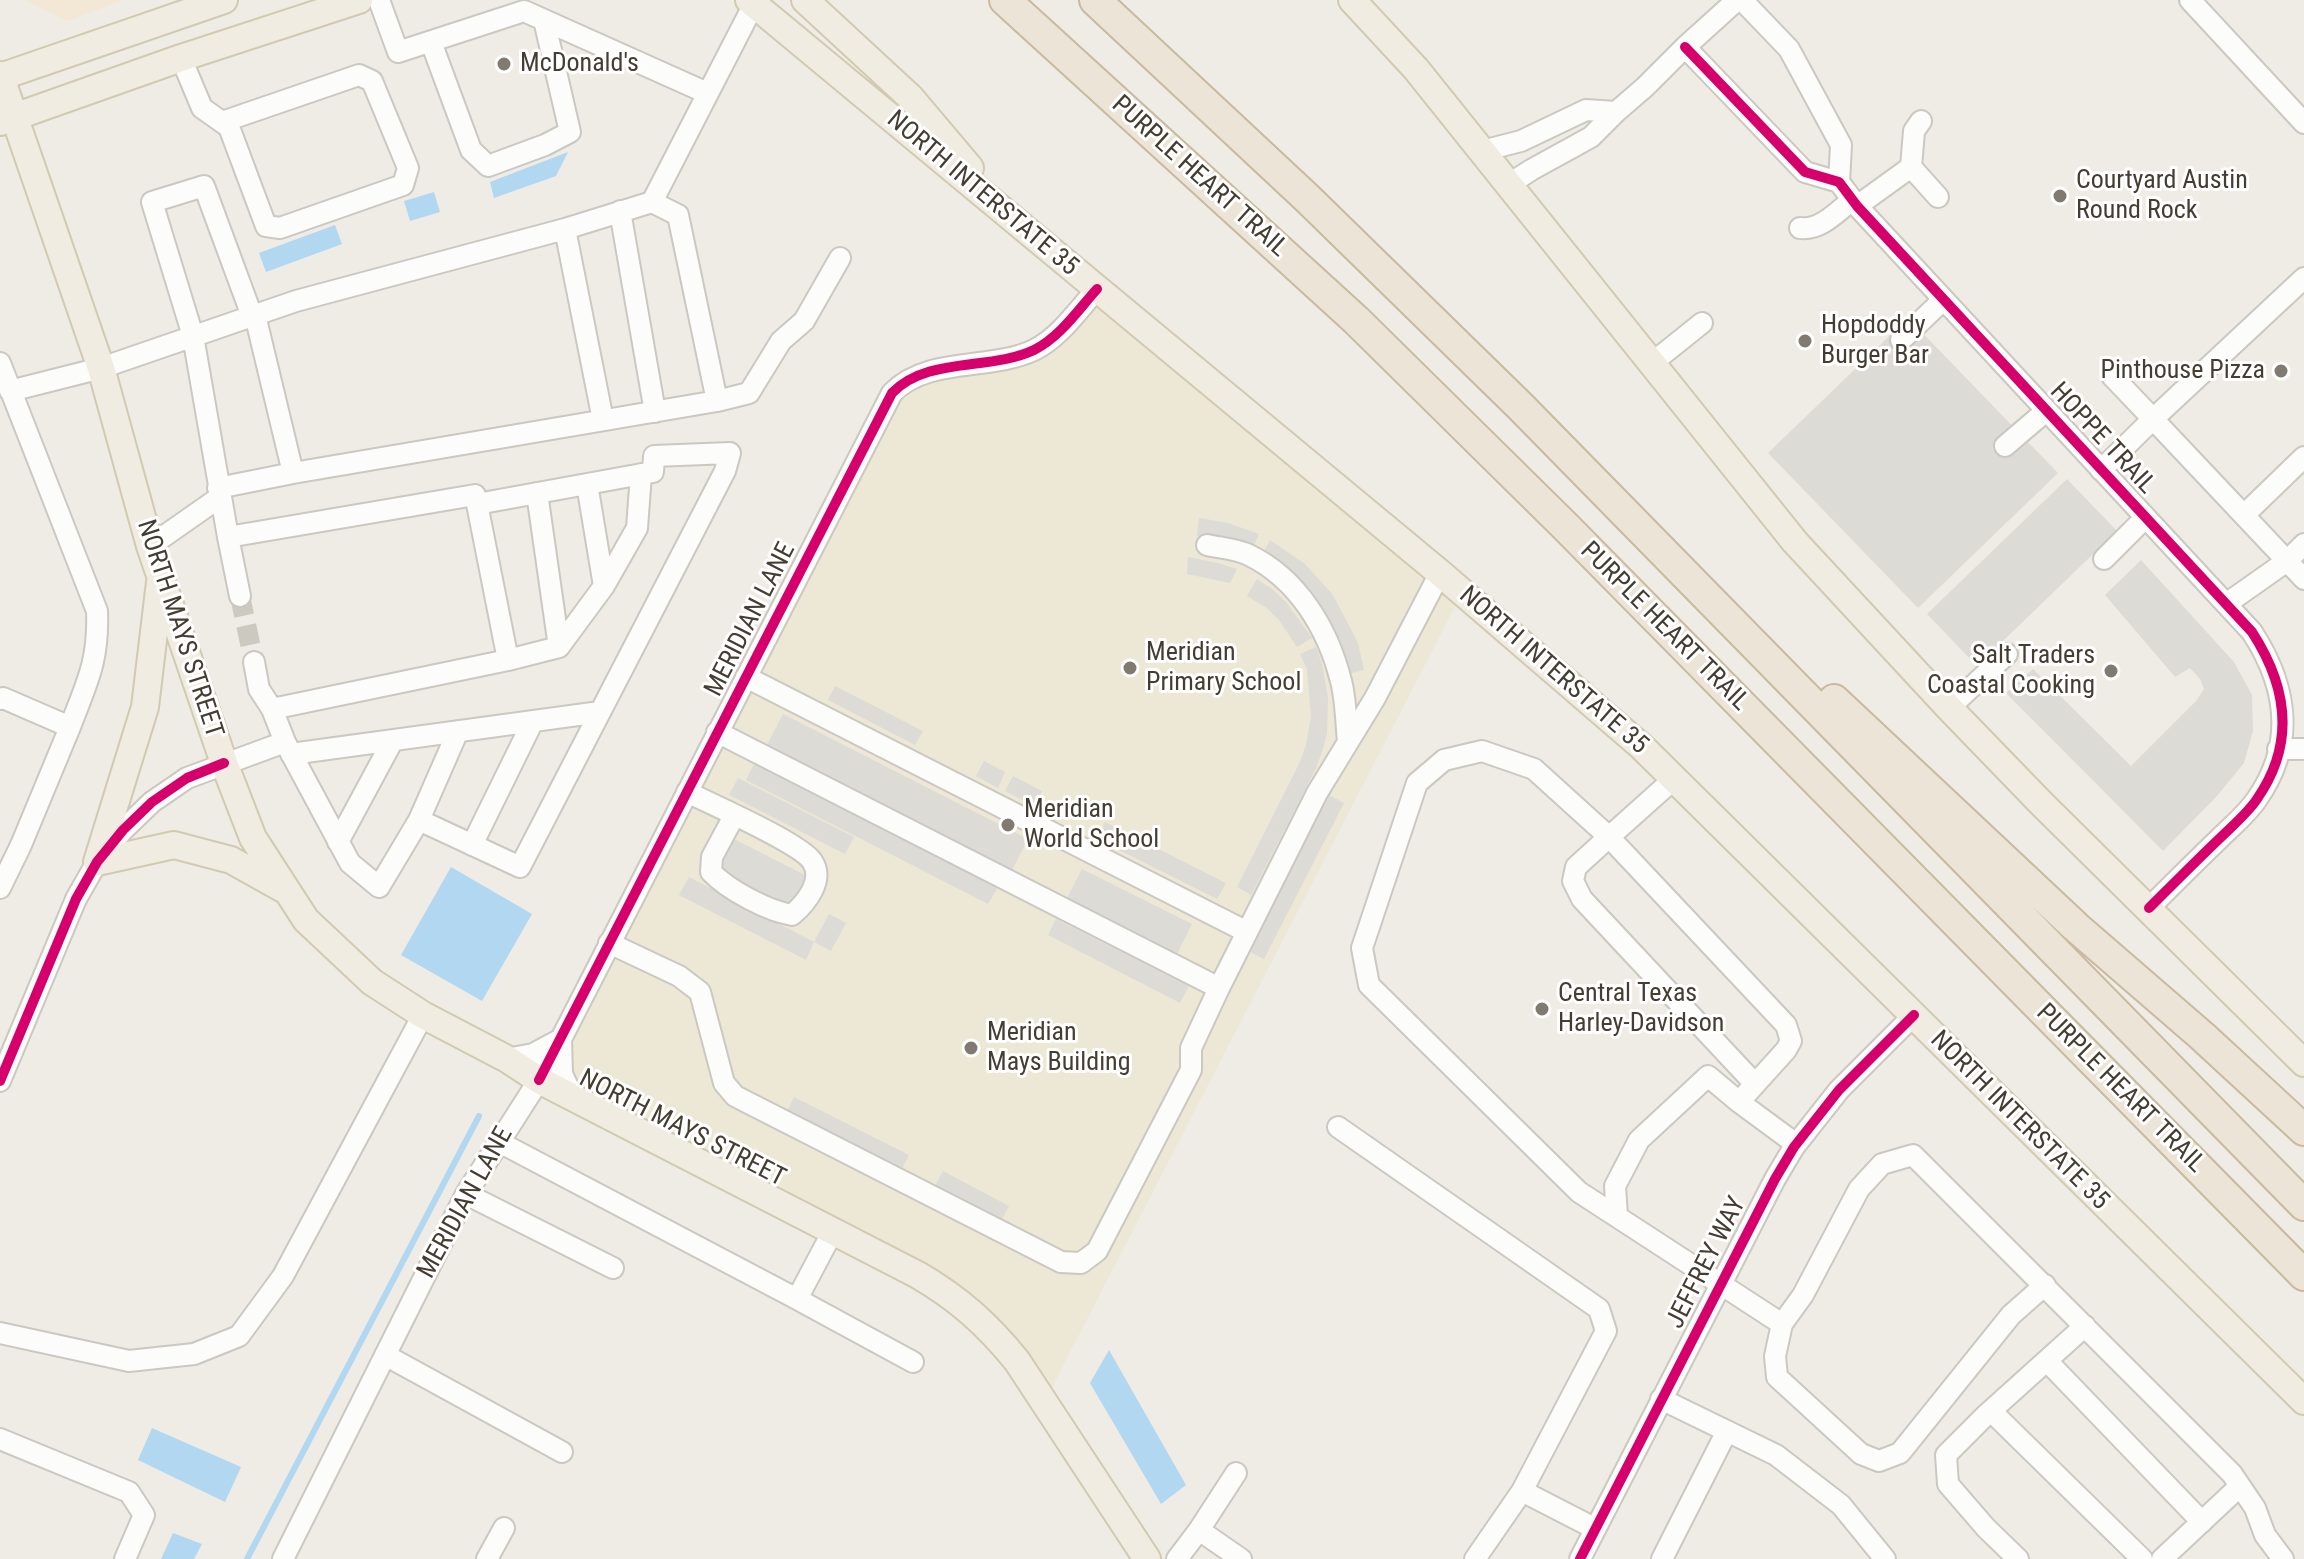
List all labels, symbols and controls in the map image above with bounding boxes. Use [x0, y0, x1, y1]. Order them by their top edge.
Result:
place label: McDonald's [520, 48, 639, 80]
marker: McDonald's [495, 55, 513, 73]
street label: PURPLE HEART TRAIL [1105, 90, 1293, 264]
street label: NORTH INTERSTATE 35 [880, 105, 1084, 283]
place label: Courtyard Austin Round Rock [2076, 165, 2248, 226]
marker: Courtyard Austin Round Rock [2051, 187, 2069, 205]
place label: Hopdoddy Burger Bar [1821, 310, 1929, 372]
marker: Hopdoddy Burger Bar [1796, 332, 1814, 350]
place label: Pinthouse Pizza [2100, 355, 2265, 387]
marker: Pinthouse Pizza [2272, 362, 2290, 380]
street label: HOPPE TRAIL [2043, 377, 2161, 501]
street label: NORTH MAYS STREET [129, 516, 229, 742]
street label: PURPLE HEART TRAIL [1573, 536, 1755, 718]
street label: MERIDIAN LANE [699, 538, 803, 702]
street label: NORTH INTERSTATE 35 [1452, 580, 1654, 762]
place label: Meridian Primary School [1146, 637, 1301, 698]
place label: Salt Traders Coastal Cooking [1927, 640, 2095, 702]
marker: Meridian Primary School [1121, 659, 1139, 677]
marker: Salt Traders Coastal Cooking [2102, 662, 2120, 680]
place label: Meridian World School [1024, 794, 1159, 856]
marker: Meridian World School [999, 816, 1017, 834]
place label: Central Texas Harley-Davidson [1558, 978, 1724, 1040]
street label: PURPLE HEART TRAIL [2029, 998, 2211, 1180]
marker: Central Texas Harley-Davidson [1533, 1000, 1551, 1018]
place label: Meridian Mays Building [987, 1017, 1131, 1078]
street label: NORTH INTERSTATE 35 [1923, 1025, 2115, 1217]
marker: Meridian Mays Building [962, 1039, 980, 1057]
street label: NORTH MAYS STREET [574, 1064, 790, 1194]
street label: MERIDIAN LANE [412, 1122, 520, 1284]
street label: JEFFREY WAY [1661, 1192, 1753, 1334]

